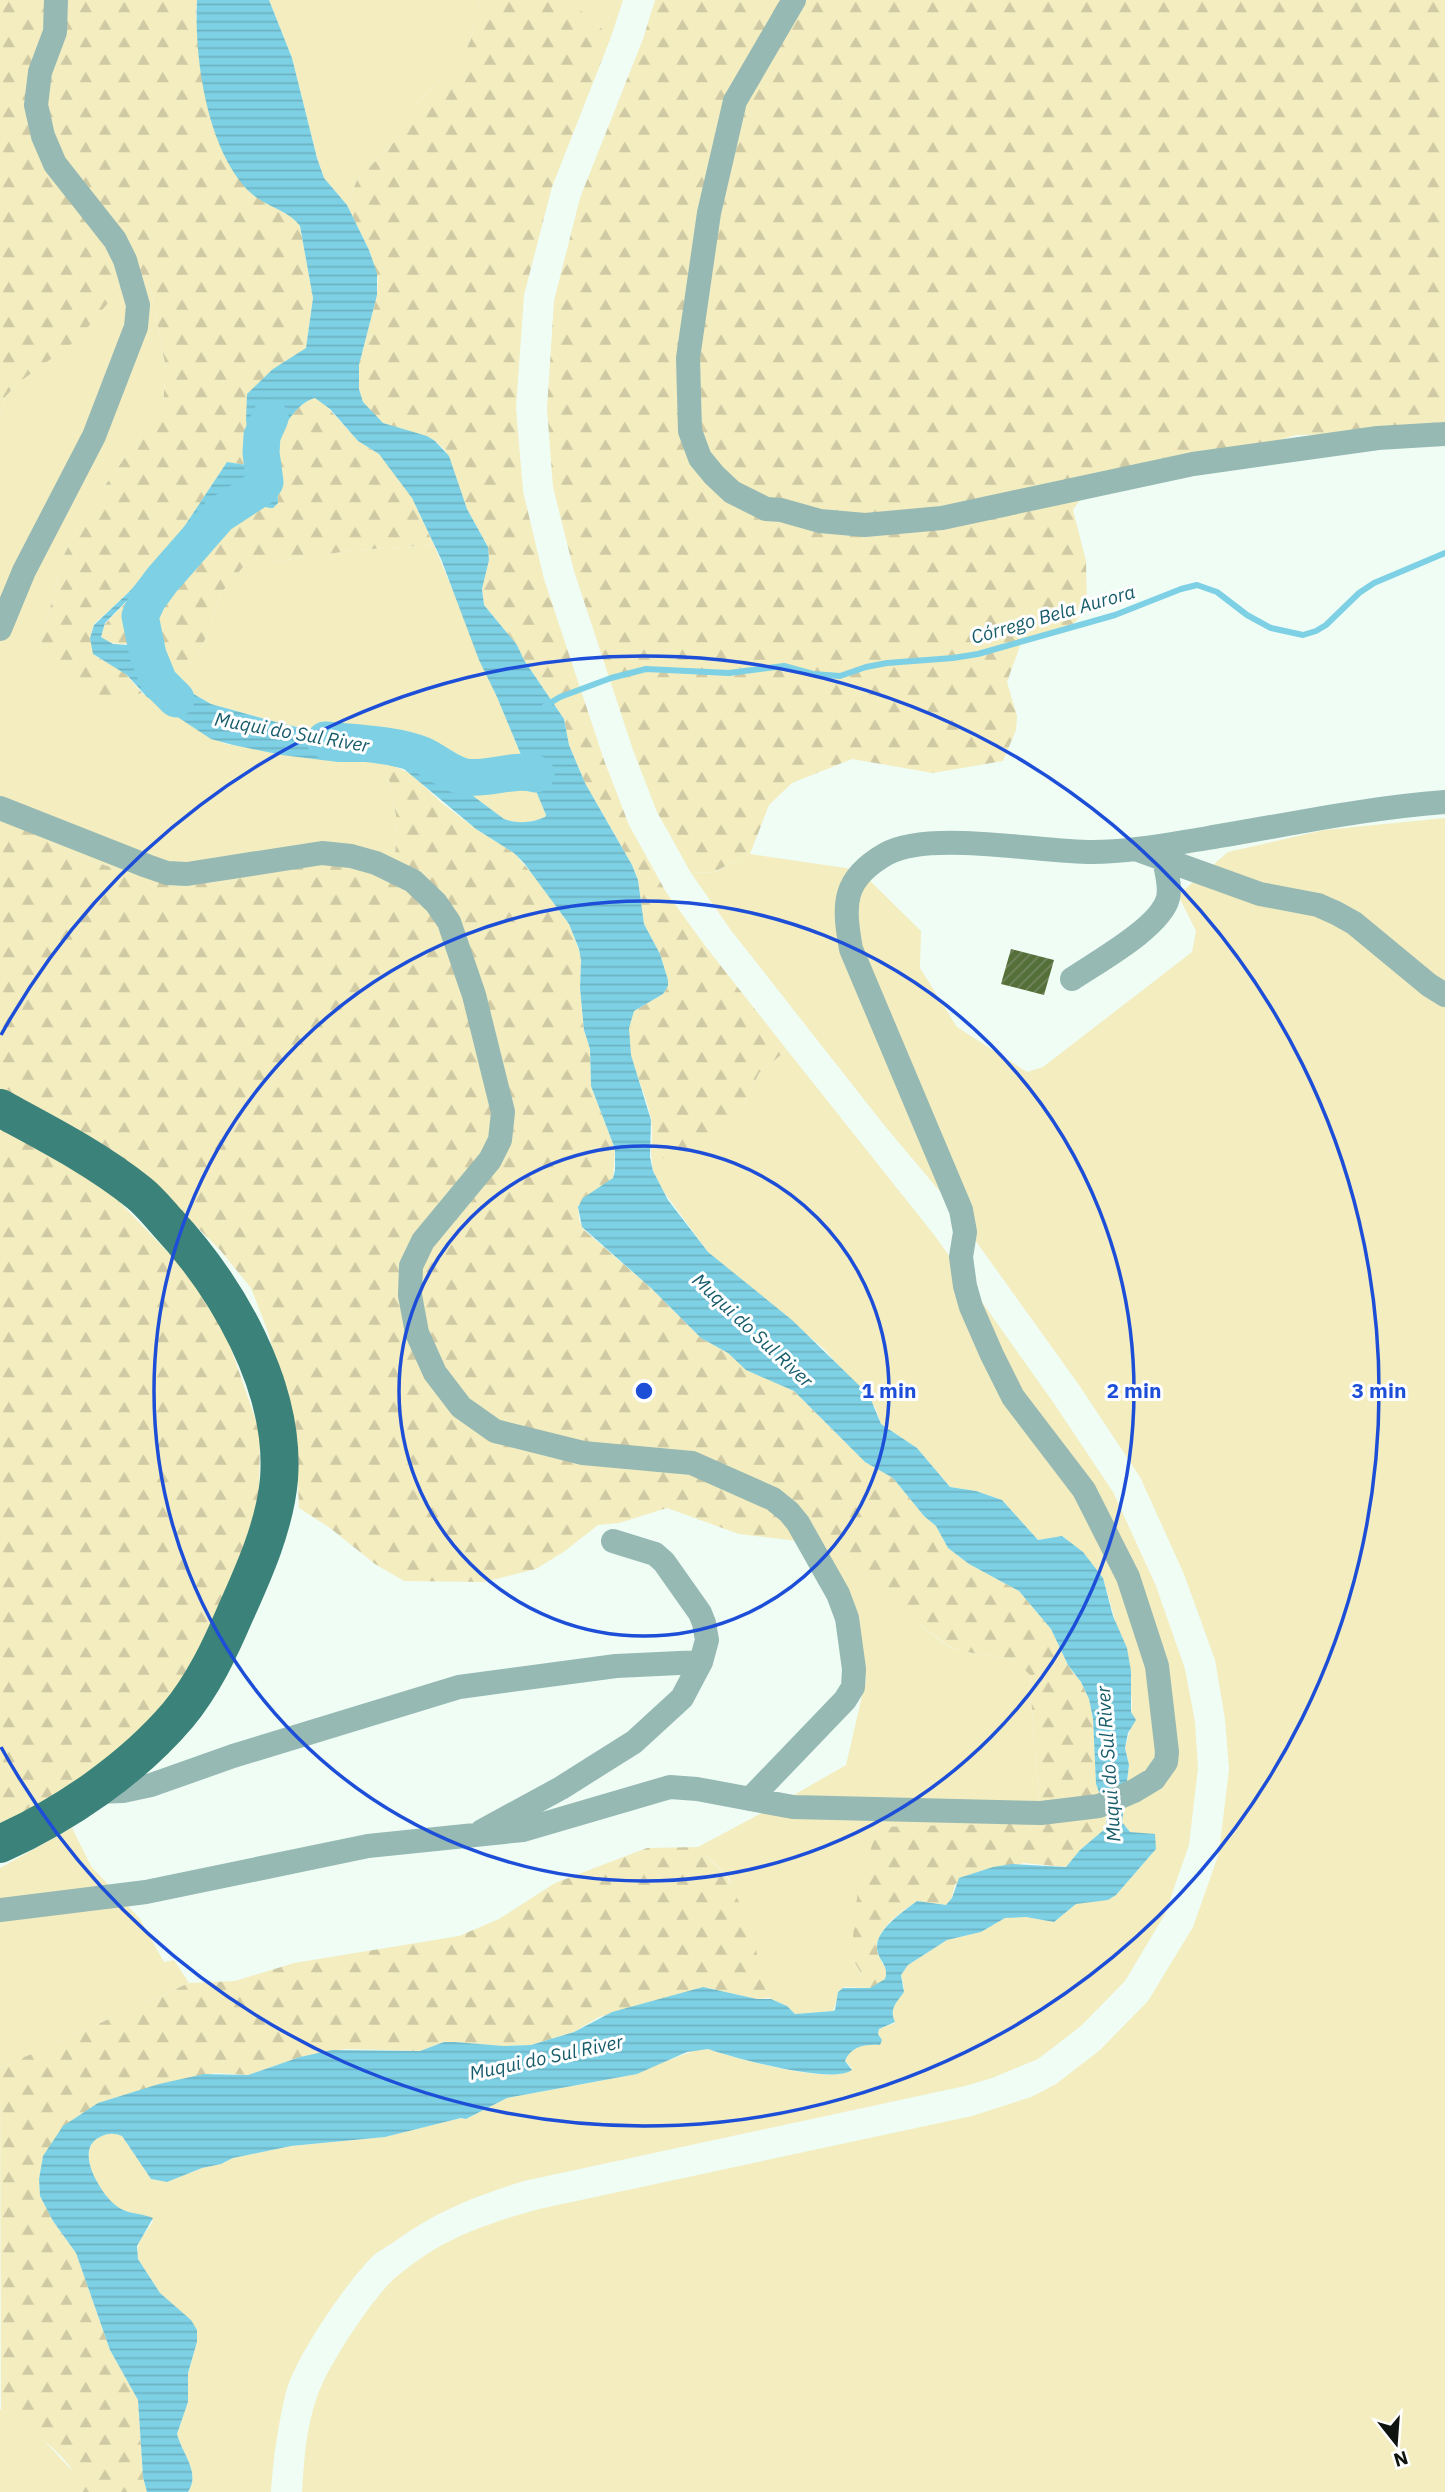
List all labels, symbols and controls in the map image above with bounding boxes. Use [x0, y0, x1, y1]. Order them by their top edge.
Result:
water label: Córrego Bela Aurora [968, 579, 1138, 649]
water label: Muqui do Sul River [213, 707, 372, 758]
water label: Muqui do Sul River [688, 1268, 819, 1393]
text: 1 min [862, 1376, 916, 1404]
text: 2 min [1107, 1376, 1161, 1404]
text: 3 min [1352, 1376, 1406, 1404]
centre of rings [632, 1379, 656, 1403]
water label: Muqui do Sul River [1091, 1684, 1125, 1843]
water label: Muqui do Sul River [467, 2029, 626, 2085]
north arrow [1361, 2408, 1431, 2478]
text: N [1391, 2446, 1411, 2473]

